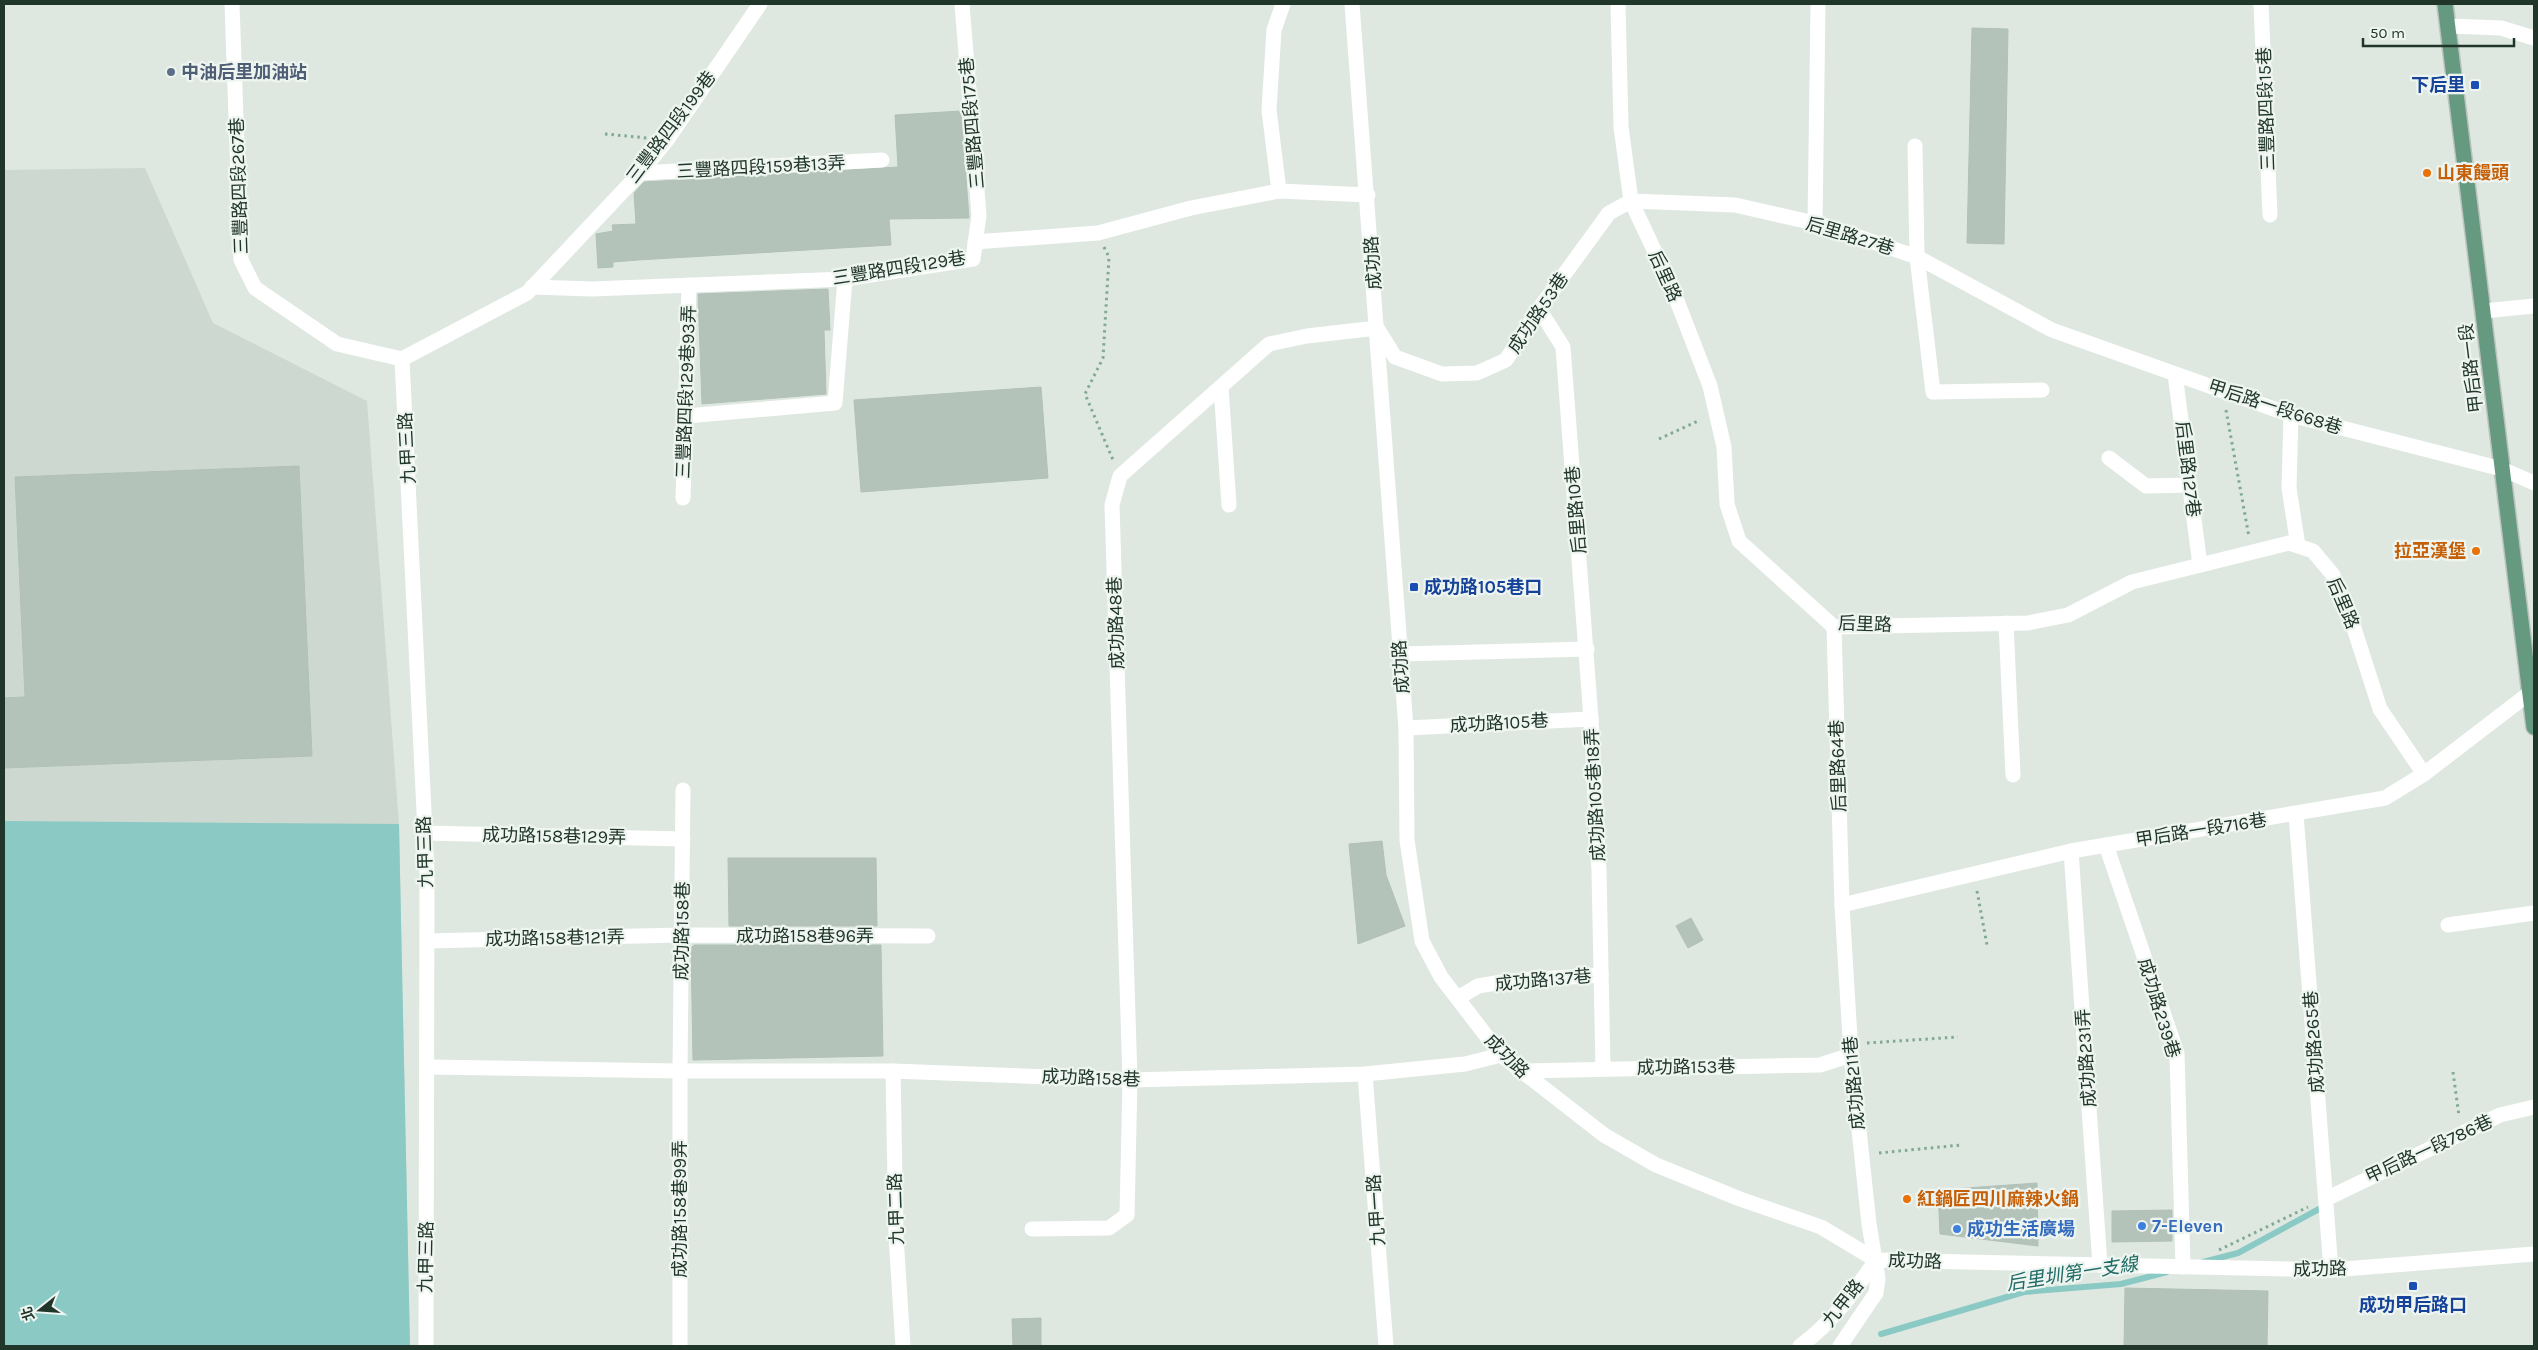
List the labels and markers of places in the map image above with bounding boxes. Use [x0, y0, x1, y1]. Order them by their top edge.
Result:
place label: 中油后里加油站 [181, 61, 307, 83]
marker: 中油后里加油站 [165, 66, 177, 78]
place label: 下后里 [2411, 74, 2465, 96]
marker: 下后里 [2469, 79, 2481, 91]
place label: 山東饅頭 [2437, 162, 2509, 184]
marker: 山東饅頭 [2421, 167, 2433, 179]
place label: 拉亞漢堡 [2394, 540, 2466, 562]
marker: 拉亞漢堡 [2470, 545, 2482, 557]
place label: 成功路105巷口 [1424, 576, 1542, 598]
marker: 成功路105巷口 [1408, 581, 1420, 593]
place label: 紅鍋匠四川麻辣火鍋 [1917, 1188, 2079, 1210]
marker: 紅鍋匠四川麻辣火鍋 [1901, 1193, 1913, 1205]
place label: 7-Eleven [2152, 1215, 2223, 1237]
place label: 成功生活廣場 [1967, 1218, 2075, 1240]
marker: 7-Eleven [2136, 1220, 2148, 1232]
marker: 成功生活廣場 [1951, 1223, 1963, 1235]
marker: 成功甲后路口 [2407, 1280, 2419, 1292]
place label: 成功甲后路口 [2359, 1294, 2467, 1316]

